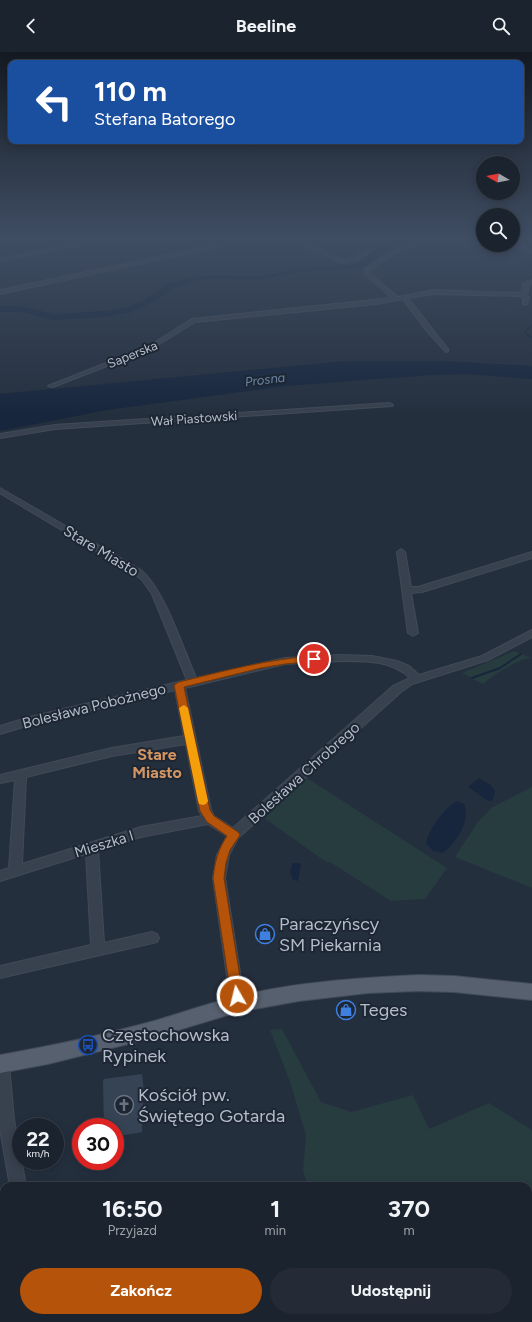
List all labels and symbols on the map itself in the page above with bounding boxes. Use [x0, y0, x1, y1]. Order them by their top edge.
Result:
north arrow [476, 156, 520, 200]
street label: Saperska [105, 338, 159, 371]
water label: Prosna [244, 370, 286, 389]
street label: Wał Piastowski [150, 408, 238, 429]
street label: Stare Miasto [60, 521, 142, 581]
pin [297, 642, 331, 676]
street label: Bolesława Pobożnego [20, 679, 168, 733]
street label: Bolesława Chrobrego [245, 718, 364, 828]
district label: Stare Miasto [132, 745, 182, 782]
street label: Mieszka I [72, 826, 136, 862]
place label: Paraczyńscy SM Piekarnia [279, 913, 381, 956]
shop icon: Paraczyńscy SM Piekarnia [254, 923, 276, 945]
position arrow [216, 975, 258, 1017]
shop icon: Teges [335, 999, 357, 1021]
place label: Teges [360, 999, 407, 1021]
place label: Częstochowska Rypinek [102, 1024, 229, 1067]
bus stop icon: Częstochowska Rypinek [77, 1034, 99, 1056]
place label: Kościół pw. Świętego Gotarda [138, 1084, 285, 1127]
church icon: Kościół pw. Świętego Gotarda [113, 1094, 135, 1116]
speed limit sign: 30 [72, 1118, 124, 1170]

